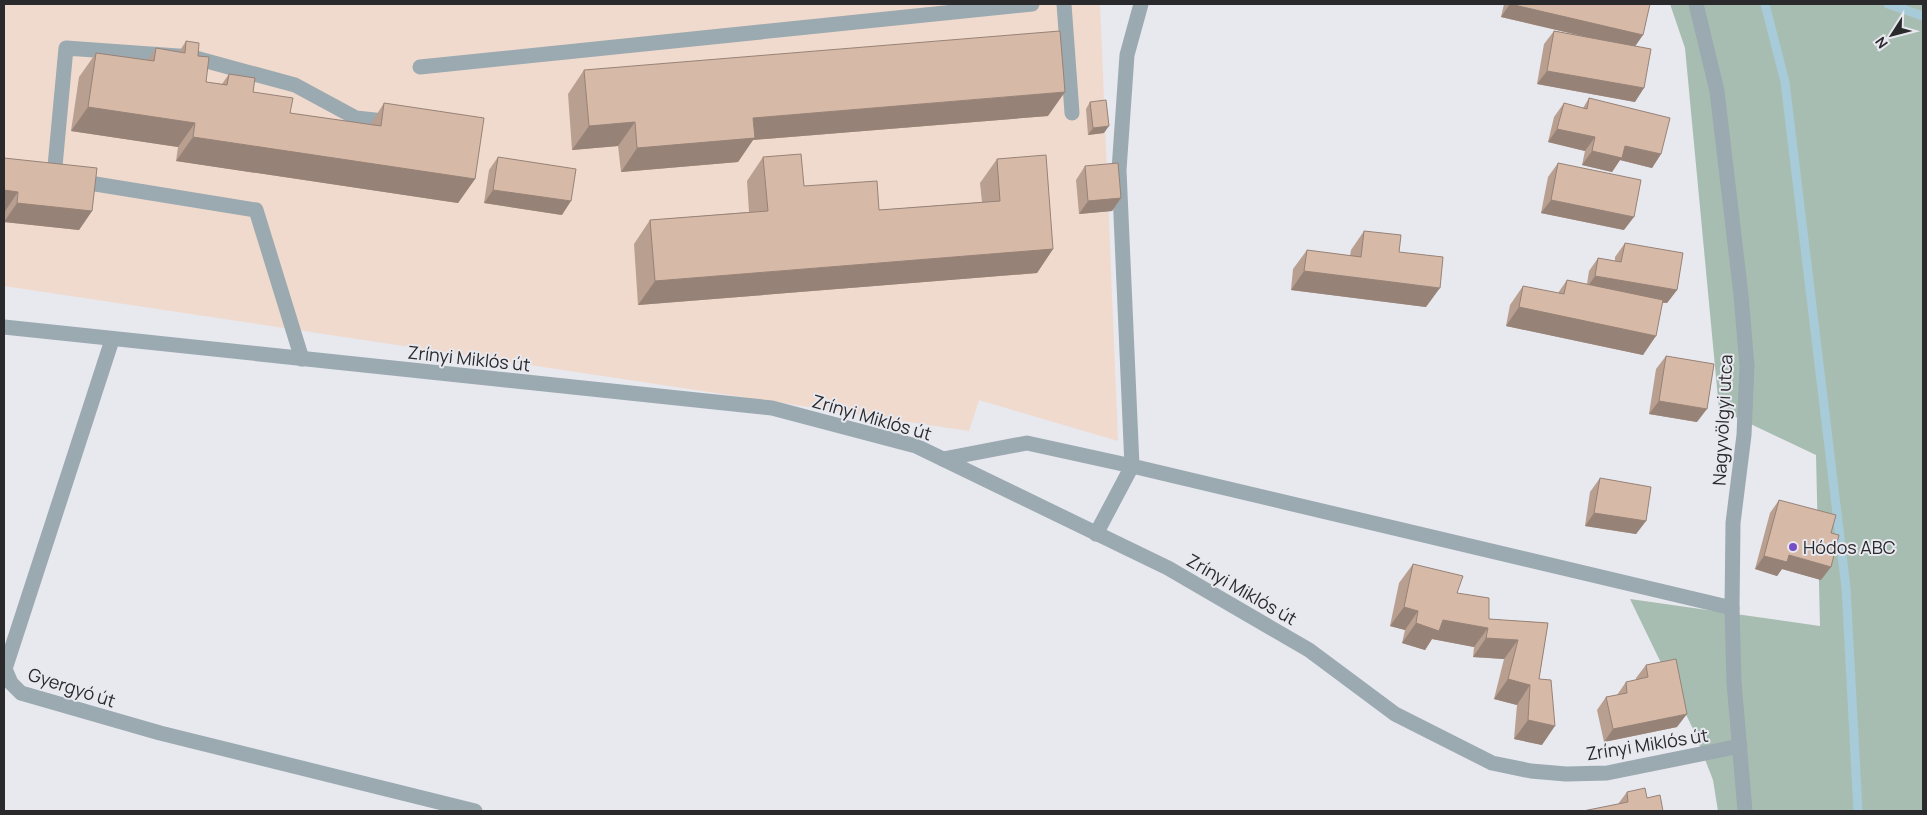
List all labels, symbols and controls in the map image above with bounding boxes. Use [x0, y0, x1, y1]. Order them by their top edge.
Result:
north arrow [1867, 10, 1917, 60]
text: N [1870, 33, 1892, 53]
street label: Zrínyi Miklós út [406, 340, 532, 376]
street label: Nagyvölgyi utca [1707, 354, 1737, 486]
street label: Zrínyi Miklós út [809, 388, 935, 446]
place label: Hódos ABC [1803, 535, 1896, 559]
marker: Hódos ABC [1787, 541, 1799, 553]
street label: Zrínyi Miklós út [1183, 548, 1301, 630]
street label: Gyergyó út [25, 662, 119, 712]
street label: Zrínyi Miklós út [1584, 722, 1710, 766]

